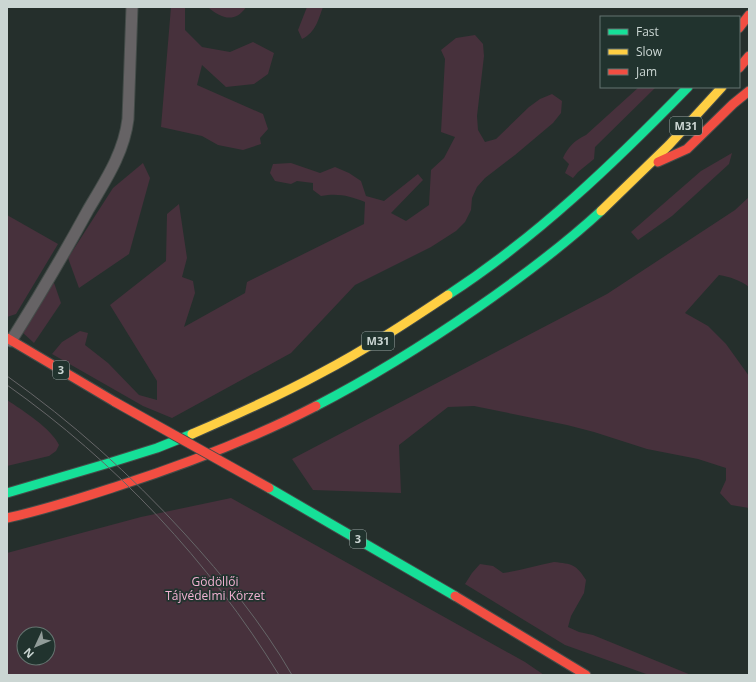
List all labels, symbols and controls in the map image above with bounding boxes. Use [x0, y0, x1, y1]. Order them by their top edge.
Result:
legend [600, 16, 740, 88]
text: Fast [636, 23, 659, 40]
text: Slow [636, 43, 663, 60]
text: Jam [635, 63, 657, 80]
road number: M31 [670, 117, 702, 135]
road number: M31 [362, 332, 394, 350]
road number: 3 [53, 361, 69, 379]
road number: 3 [350, 530, 366, 548]
park label: Gödöllői Tájvédelmi Körzet [165, 573, 265, 604]
north arrow [16, 626, 56, 666]
text: N [20, 645, 37, 662]

